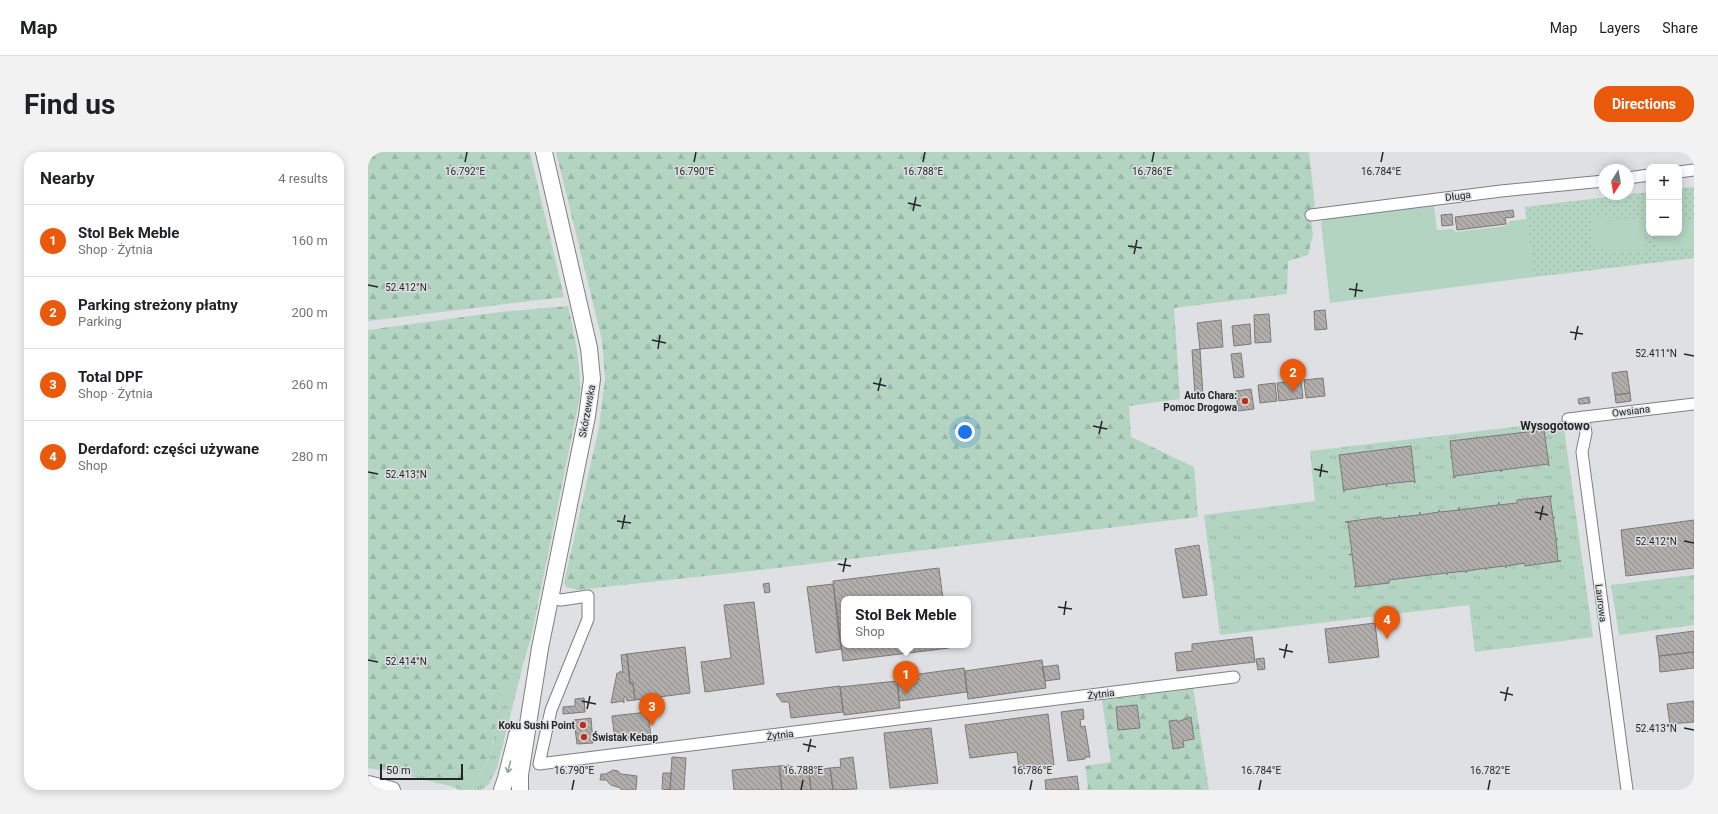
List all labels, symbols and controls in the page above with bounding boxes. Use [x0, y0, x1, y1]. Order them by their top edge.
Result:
text: Map [20, 16, 58, 39]
text: Map [1550, 20, 1577, 36]
text: Layers [1599, 20, 1640, 36]
text: Share [1662, 20, 1698, 36]
button: Directions [1594, 86, 1694, 122]
text: Find us [24, 88, 115, 121]
north arrow [1598, 164, 1634, 200]
map controls [1646, 164, 1682, 236]
button: + [1646, 164, 1682, 200]
text: 16.792°E [445, 166, 485, 177]
text: 16.790°E [674, 166, 714, 177]
text: 16.788°E [903, 166, 943, 177]
text: 16.786°E [1132, 166, 1172, 177]
text: 16.784°E [1361, 166, 1401, 177]
text: Nearby [40, 168, 95, 188]
text: 4 results [278, 171, 328, 186]
street label: Długa [1445, 189, 1471, 203]
button: − [1646, 200, 1682, 236]
text: Stol Bek Meble [78, 224, 179, 242]
text: 1 [49, 233, 57, 248]
text: 160 m [291, 233, 328, 248]
text: Shop · Żytnia [78, 242, 153, 257]
text: 52.412°N [385, 282, 427, 293]
text: Parking streżony płatny [78, 296, 238, 314]
text: 2 [49, 305, 57, 320]
text: 200 m [291, 305, 328, 320]
text: Parking [78, 314, 122, 329]
text: 52.411°N [1635, 348, 1677, 359]
pin: 2 [1280, 359, 1306, 392]
text: Total DPF [78, 368, 143, 386]
text: 3 [49, 377, 57, 392]
text: 260 m [291, 377, 328, 392]
street label: Skórzewska [577, 384, 597, 438]
text: Shop · Żytnia [78, 386, 153, 401]
place label: Auto Chara: Pomoc Drogowa [1163, 390, 1238, 413]
marker: Auto Chara: Pomoc Drogowa [1240, 396, 1250, 406]
street label: Owsiana [1611, 403, 1651, 419]
district label: Wysogotowo [1520, 419, 1590, 433]
your location [955, 422, 975, 442]
text: Derdaford: części używane [78, 440, 259, 458]
text: 4 [49, 449, 57, 464]
text: 280 m [291, 449, 328, 464]
text: Shop [78, 458, 108, 473]
text: 52.413°N [385, 469, 427, 480]
text: 52.412°N [1635, 536, 1677, 547]
street label: Laurowa [1593, 583, 1609, 623]
popup [841, 596, 971, 648]
text: Stol Bek Meble [855, 606, 957, 624]
pin: 4 [1374, 606, 1400, 639]
text: Shop [855, 624, 885, 639]
text: 52.414°N [385, 656, 427, 667]
pin: 1 [893, 661, 919, 694]
street label: Żytnia [1087, 686, 1115, 701]
pin: 3 [639, 693, 665, 726]
place label: Koku Sushi Point [498, 720, 576, 731]
marker: Koku Sushi Point [578, 720, 588, 730]
text: 52.413°N [1635, 723, 1677, 734]
street label: Żytnia [766, 727, 794, 742]
place label: Świstak Kebap [592, 731, 658, 743]
marker: Świstak Kebap [579, 732, 589, 742]
one-way arrow [505, 760, 512, 773]
scale bar [380, 762, 463, 781]
text: 50 m [386, 764, 411, 777]
text: 16.790°E [554, 765, 594, 776]
text: 16.788°E [783, 765, 823, 776]
text: 16.786°E [1012, 765, 1052, 776]
text: 16.784°E [1241, 765, 1281, 776]
text: 16.782°E [1470, 765, 1510, 776]

